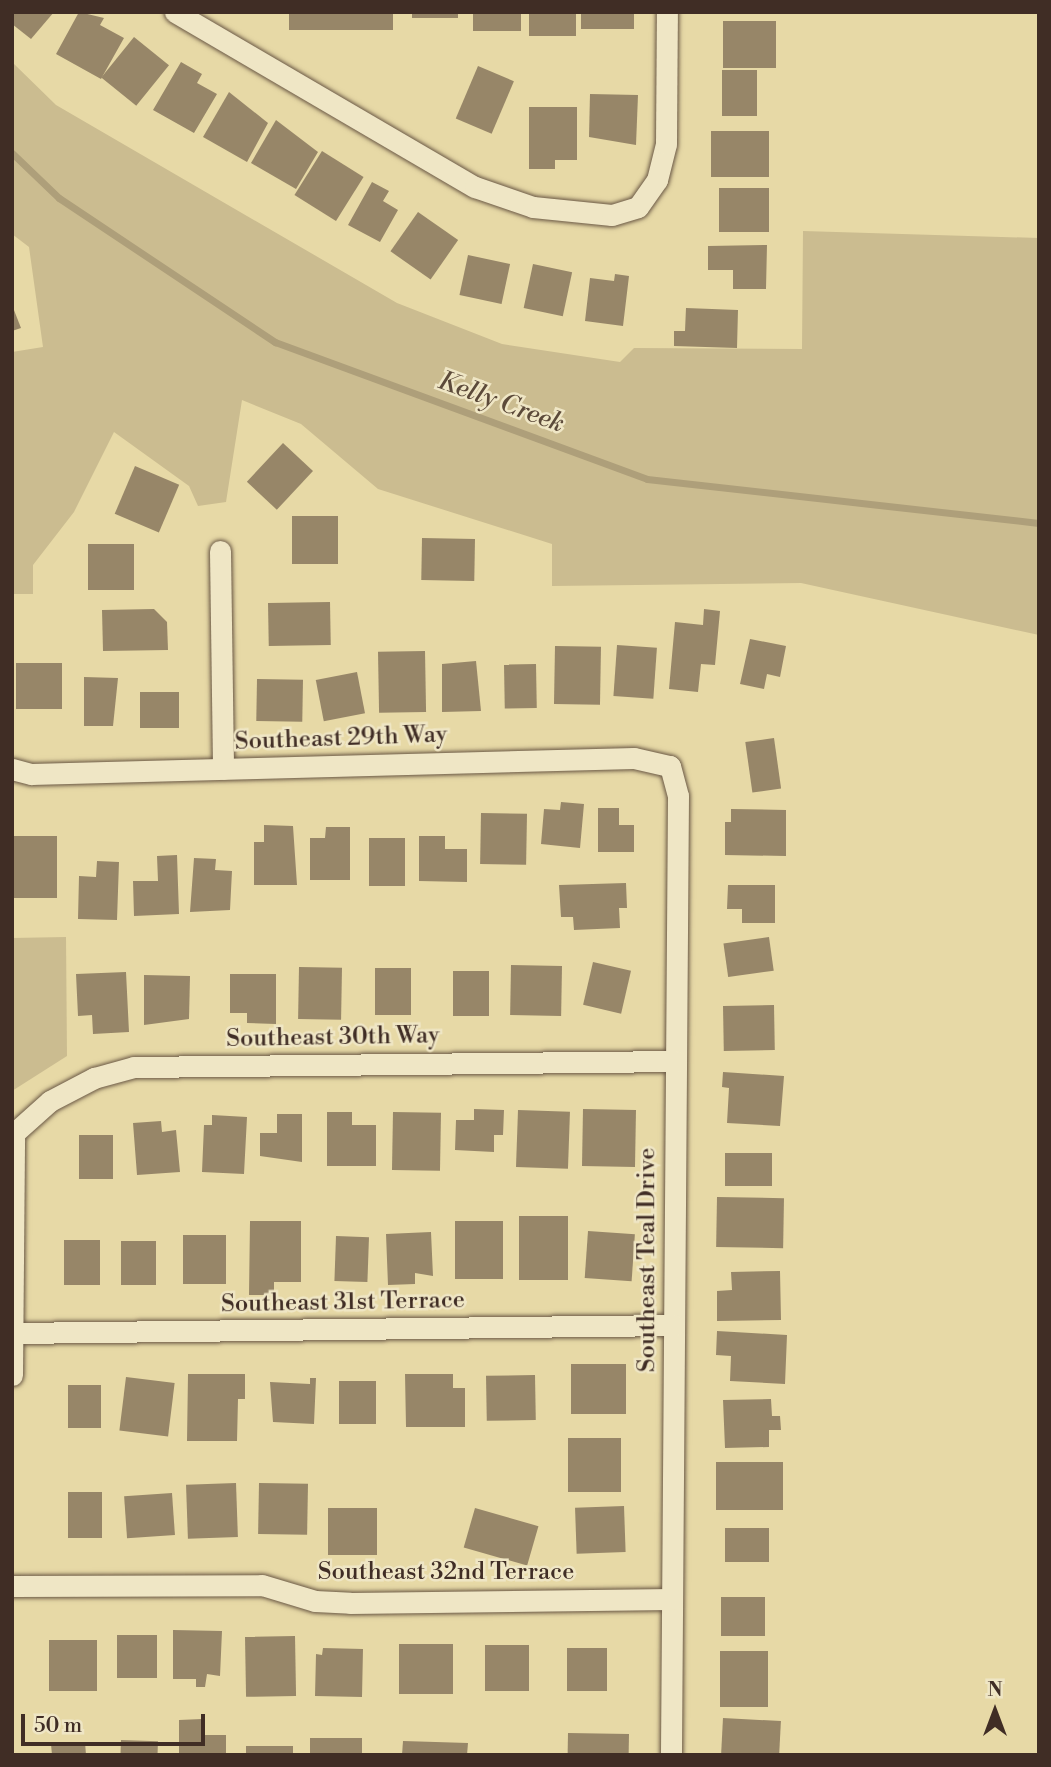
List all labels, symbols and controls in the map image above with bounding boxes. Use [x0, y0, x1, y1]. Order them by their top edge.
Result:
water label: Kelly Creek [434, 366, 568, 440]
street label: Southeast 29th Way [234, 721, 448, 757]
street label: Southeast 30th Way [226, 1022, 440, 1054]
street label: Southeast Teal Drive [634, 1148, 662, 1372]
street label: Southeast 31st Terrace [221, 1286, 465, 1320]
street label: Southeast 32nd Terrace [318, 1559, 574, 1587]
north arrow [960, 1676, 1030, 1746]
text: N [987, 1678, 1003, 1702]
scale bar [24, 1700, 208, 1744]
text: 50 m [34, 1713, 82, 1739]

